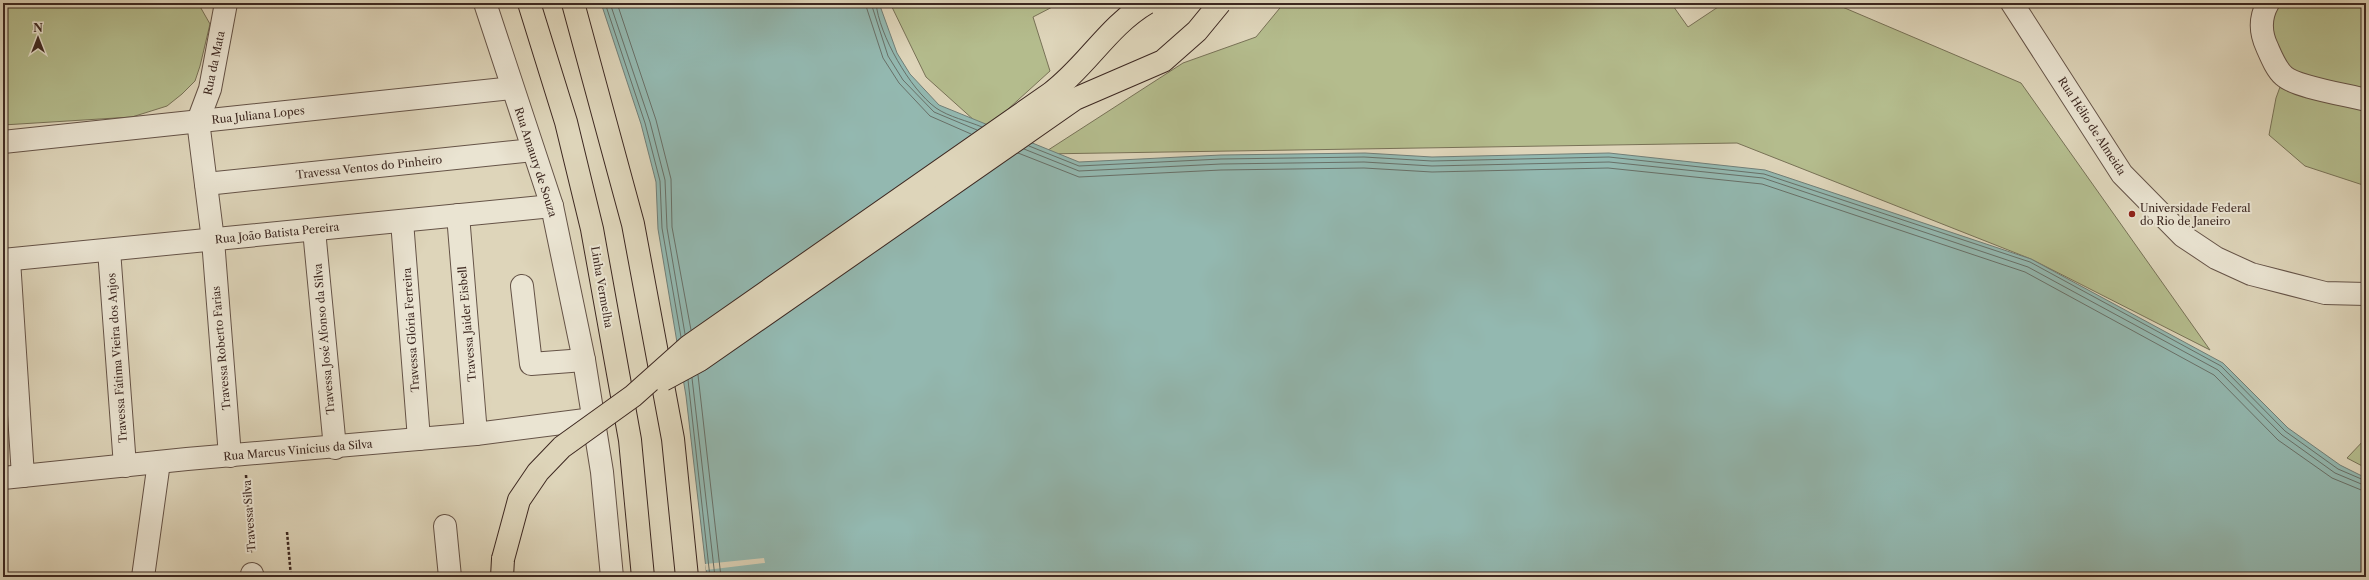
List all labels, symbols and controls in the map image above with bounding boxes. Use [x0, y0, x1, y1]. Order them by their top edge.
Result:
north arrow [18, 18, 58, 58]
text: N [33, 21, 43, 35]
street label: Rua da Mata [200, 29, 228, 96]
street label: Rua Hélio de Almeida [2055, 74, 2129, 178]
street label: Rua Juliana Lopes [211, 103, 305, 127]
street label: Rua Amaury de Souza [512, 105, 560, 219]
street label: Travessa Ventos do Pinheiro [295, 152, 443, 182]
place label: Universidade Federal do Rio de Janeiro [2140, 201, 2251, 228]
marker: Universidade Federal do Rio de Janeiro [2127, 209, 2137, 219]
street label: Rua João Batista Pereira [214, 219, 340, 246]
street label: Linha Vermelha [588, 245, 616, 329]
street label: Travessa José Afonso da Silva [310, 263, 338, 415]
street label: Travessa Jaider Eisbell [455, 265, 479, 382]
street label: Travessa Glória Ferreira [400, 267, 422, 393]
street label: Travessa Fátima Vieira dos Anjos [104, 272, 130, 443]
street label: Travessa Roberto Farias [209, 285, 233, 411]
street label: Rua Marcus Vinícius da Silva [223, 436, 373, 463]
street label: Travessa Silva [239, 479, 259, 553]

